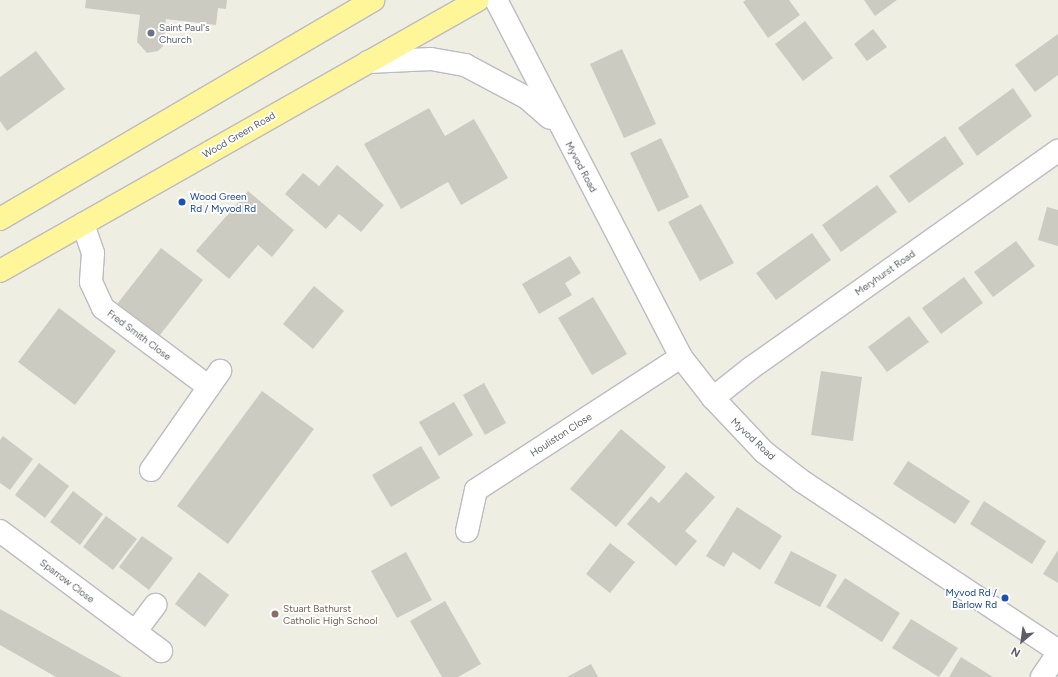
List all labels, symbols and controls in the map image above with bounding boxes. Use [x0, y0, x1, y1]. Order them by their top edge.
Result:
place label: Saint Paul's Church [159, 21, 210, 44]
marker: Saint Paul's Church [146, 28, 156, 38]
street label: Wood Green Road [200, 109, 278, 161]
street label: Myvod Road [563, 139, 599, 195]
place label: Wood Green Rd / Myvod Rd [190, 190, 256, 214]
marker: Wood Green Rd / Myvod Rd [177, 197, 187, 207]
street label: Meryhurst Road [852, 248, 918, 298]
street label: Fred Smith Close [105, 307, 173, 363]
street label: Houliston Close [528, 411, 594, 459]
street label: Myvod Road [728, 416, 778, 462]
street label: Sparrow Close [37, 557, 97, 605]
place label: Myvod Rd / Barlow Rd [946, 586, 997, 610]
marker: Myvod Rd / Barlow Rd [1000, 593, 1010, 603]
place label: Stuart Bathurst Catholic High School [283, 602, 378, 626]
marker: Stuart Bathurst Catholic High School [270, 609, 280, 619]
north arrow [1002, 621, 1042, 661]
text: N [1009, 644, 1023, 660]

